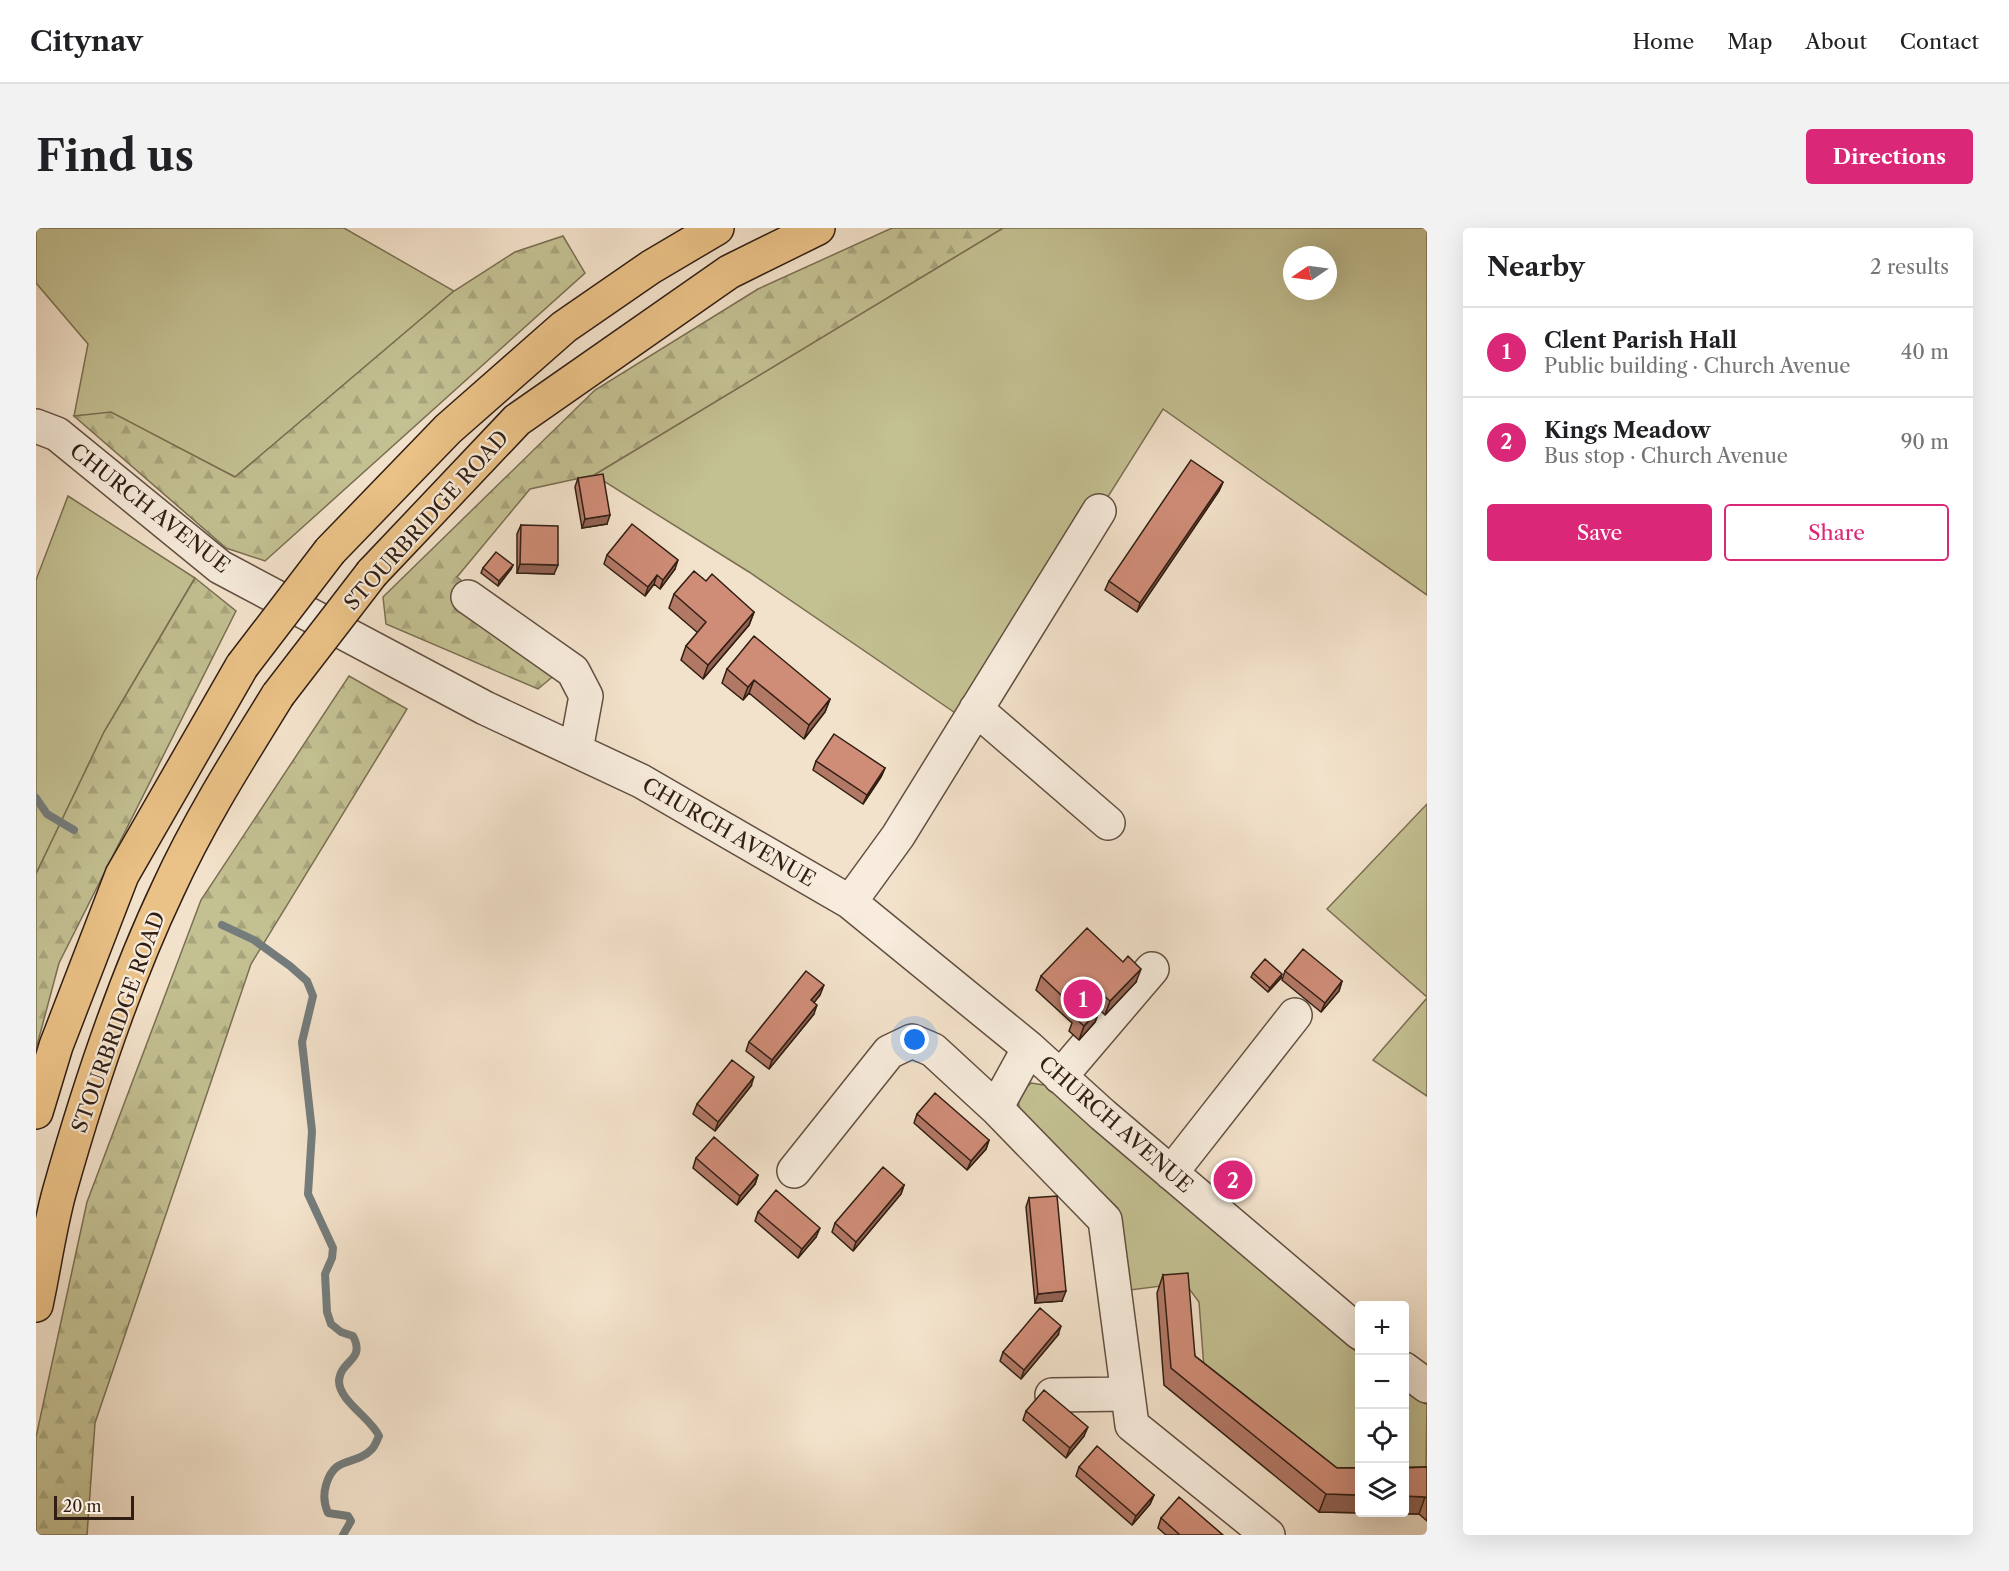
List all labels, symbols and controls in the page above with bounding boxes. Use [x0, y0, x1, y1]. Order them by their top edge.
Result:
text: Citynav [30, 24, 143, 58]
text: Home [1633, 29, 1694, 54]
text: Map [1727, 29, 1772, 54]
text: About [1805, 29, 1867, 54]
text: Contact [1900, 29, 1979, 54]
button: Directions [1806, 129, 1973, 184]
text: Find us [36, 130, 194, 182]
north arrow [1283, 246, 1337, 300]
text: Nearby [1487, 251, 1585, 283]
text: 2 results [1870, 255, 1949, 279]
text: Clent Parish Hall [1544, 327, 1737, 354]
text: 1 [1502, 340, 1511, 364]
text: 40 m [1901, 340, 1949, 364]
text: Public building · Church Avenue [1544, 354, 1851, 378]
text: Kings Meadow [1544, 417, 1711, 444]
street label: STOURBRIDGE ROAD [339, 425, 513, 615]
text: 2 [1501, 430, 1512, 454]
text: 90 m [1901, 430, 1949, 454]
street label: CHURCH AVENUE [65, 438, 235, 578]
text: Bus stop · Church Avenue [1544, 444, 1788, 468]
button: Save [1487, 504, 1712, 561]
button: Share [1724, 504, 1949, 561]
street label: CHURCH AVENUE [638, 772, 820, 892]
street label: STOURBRIDGE ROAD [66, 908, 170, 1136]
pin: 1 [1064, 976, 1102, 1022]
your location [900, 1025, 929, 1054]
street label: CHURCH AVENUE [1034, 1050, 1198, 1198]
pin: 2 [1214, 1158, 1252, 1202]
map controls [1355, 1301, 1409, 1517]
button: + [1355, 1301, 1409, 1355]
button: − [1355, 1355, 1409, 1409]
button: locate [1355, 1409, 1409, 1463]
button: layers [1355, 1463, 1409, 1517]
scale bar [54, 1493, 134, 1520]
text: 20 m [63, 1496, 102, 1516]

